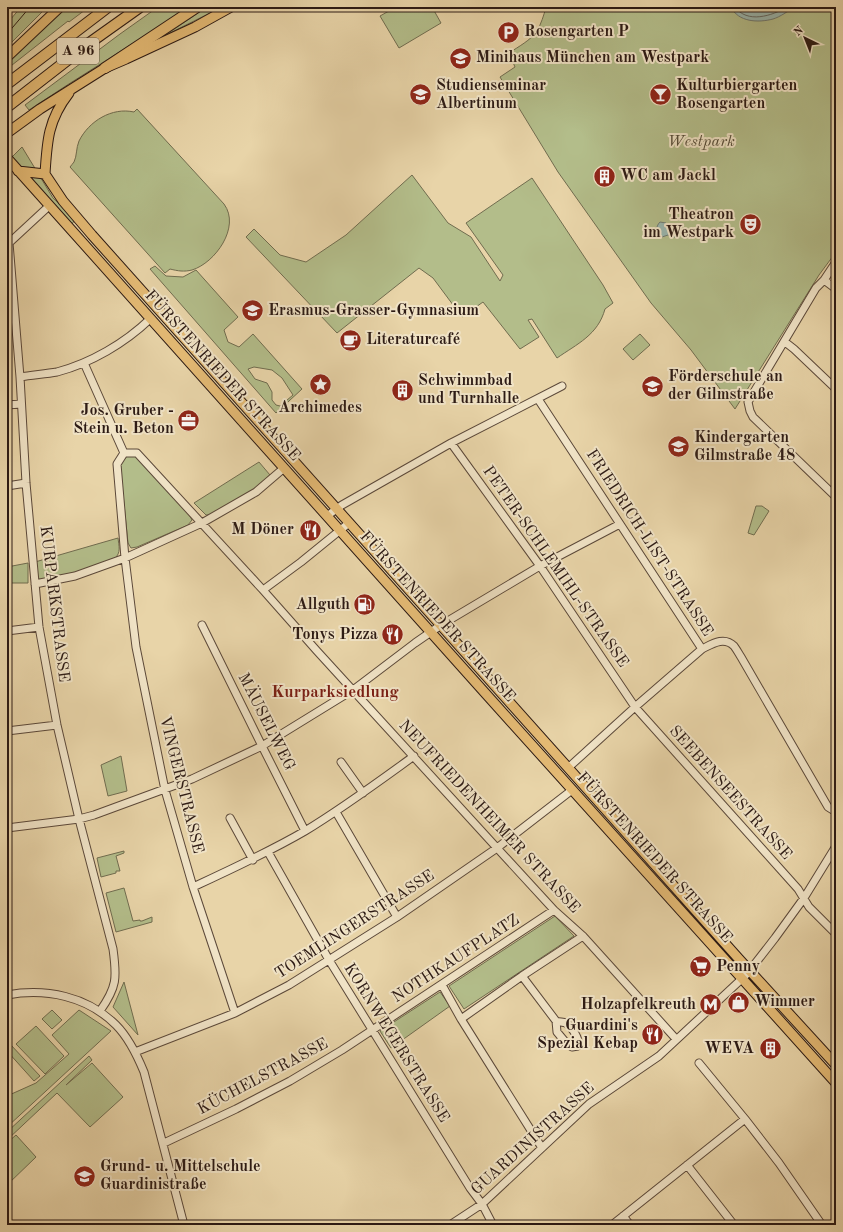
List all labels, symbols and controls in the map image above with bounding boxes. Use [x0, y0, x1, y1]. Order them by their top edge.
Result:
north arrow [785, 18, 825, 58]
parking icon: Rosengarten P [495, 19, 521, 45]
place label: Rosengarten P [524, 24, 629, 40]
text: N [792, 24, 806, 39]
road number: A 96 [57, 38, 99, 64]
school or university icon: Minihaus München am Westpark [447, 45, 473, 71]
place label: Minihaus München am Westpark [476, 50, 709, 66]
place label: Studienseminar Albertinum [436, 78, 546, 112]
place label: Kulturbiergarten Rosengarten [676, 78, 798, 112]
school or university icon: Studienseminar Albertinum [407, 82, 433, 108]
bar icon: Kulturbiergarten Rosengarten [648, 82, 674, 108]
park label: Westpark [667, 134, 735, 150]
building icon: WC am Jackl [592, 163, 618, 189]
place label: WC am Jackl [620, 168, 716, 184]
place label: Theatron im Westpark [643, 207, 734, 241]
theatre icon: Theatron im Westpark [737, 211, 763, 237]
street label: FÜRSTENRIEDER STRASSE [141, 285, 306, 464]
school or university icon: Erasmus-Grasser-Gymnasium [240, 298, 266, 324]
place label: Erasmus-Grasser-Gymnasium [268, 303, 479, 319]
cafe icon: Literaturcafé [337, 327, 363, 353]
place label: Literaturcafé [366, 332, 460, 348]
place label: Förderschule an der Gilmstraße [668, 369, 783, 403]
place icon: Archimedes [307, 372, 333, 398]
place label: Schwimmbad und Turnhalle [418, 373, 519, 407]
school or university icon: Förderschule an der Gilmstraße [639, 373, 665, 399]
building icon: Schwimmbad und Turnhalle [390, 377, 416, 403]
place label: Archimedes [278, 400, 362, 416]
place label: Jos. Gruber - Stein u. Beton [73, 403, 174, 437]
office icon: Jos. Gruber - Stein u. Beton [176, 407, 202, 433]
place label: Kindergarten Gilmstraße 48 [694, 430, 795, 464]
school or university icon: Kindergarten Gilmstraße 48 [665, 434, 691, 460]
street label: FRIEDRICH-LIST-STRASSE [583, 447, 715, 639]
street label: PETER-SCHLEMIHL-STRASSE [479, 463, 631, 671]
restaurant icon: M Döner [297, 517, 323, 543]
place label: M Döner [231, 522, 294, 538]
street label: KURPARKSTRASSE [36, 525, 72, 683]
street label: FÜRSTENRIEDER STRASSE [356, 526, 521, 705]
fuel station icon: Allguth [352, 592, 378, 618]
place label: Allguth [296, 597, 350, 613]
restaurant icon: Tonys Pizza [380, 622, 406, 648]
place label: Tonys Pizza [292, 627, 378, 643]
street label: MÄUSELWEG [235, 669, 301, 774]
district label: Kurparksiedlung [271, 684, 399, 701]
street label: VINGERSTRASSE [156, 715, 206, 855]
street label: NEUFRIEDENHEIMER STRASSE [395, 717, 583, 917]
street label: SEEBENSEESTRASSE [666, 723, 794, 863]
street label: FÜRSTENRIEDER STRASSE [573, 767, 738, 946]
street label: TOEMLINGERSTRASSE [273, 868, 437, 982]
street label: NOTHKAUFPLATZ [390, 912, 522, 1006]
supermarket icon: Penny [688, 954, 714, 980]
place label: Penny [716, 959, 760, 975]
street label: KORNWEGERSTRASSE [340, 961, 452, 1125]
shop icon: Wimmer [726, 989, 752, 1015]
metro station icon: Holzapfelkreuth [698, 992, 724, 1018]
place label: Wimmer [754, 994, 815, 1010]
place label: Holzapfelkreuth [581, 997, 696, 1013]
place label: Guardini's Spezial Kebap [537, 1018, 638, 1052]
restaurant icon: Guardini's Spezial Kebap [640, 1022, 666, 1048]
street label: KÜCHELSTRASSE [193, 1032, 331, 1118]
building icon: WEVA [757, 1036, 783, 1062]
place label: WEVA [704, 1041, 754, 1057]
street label: GUARDINISTRASSE [468, 1080, 598, 1198]
place label: Grund- u. Mittelschule Guardinistraße [100, 1159, 261, 1193]
school or university icon: Grund- u. Mittelschule Guardinistraße [71, 1163, 97, 1189]

